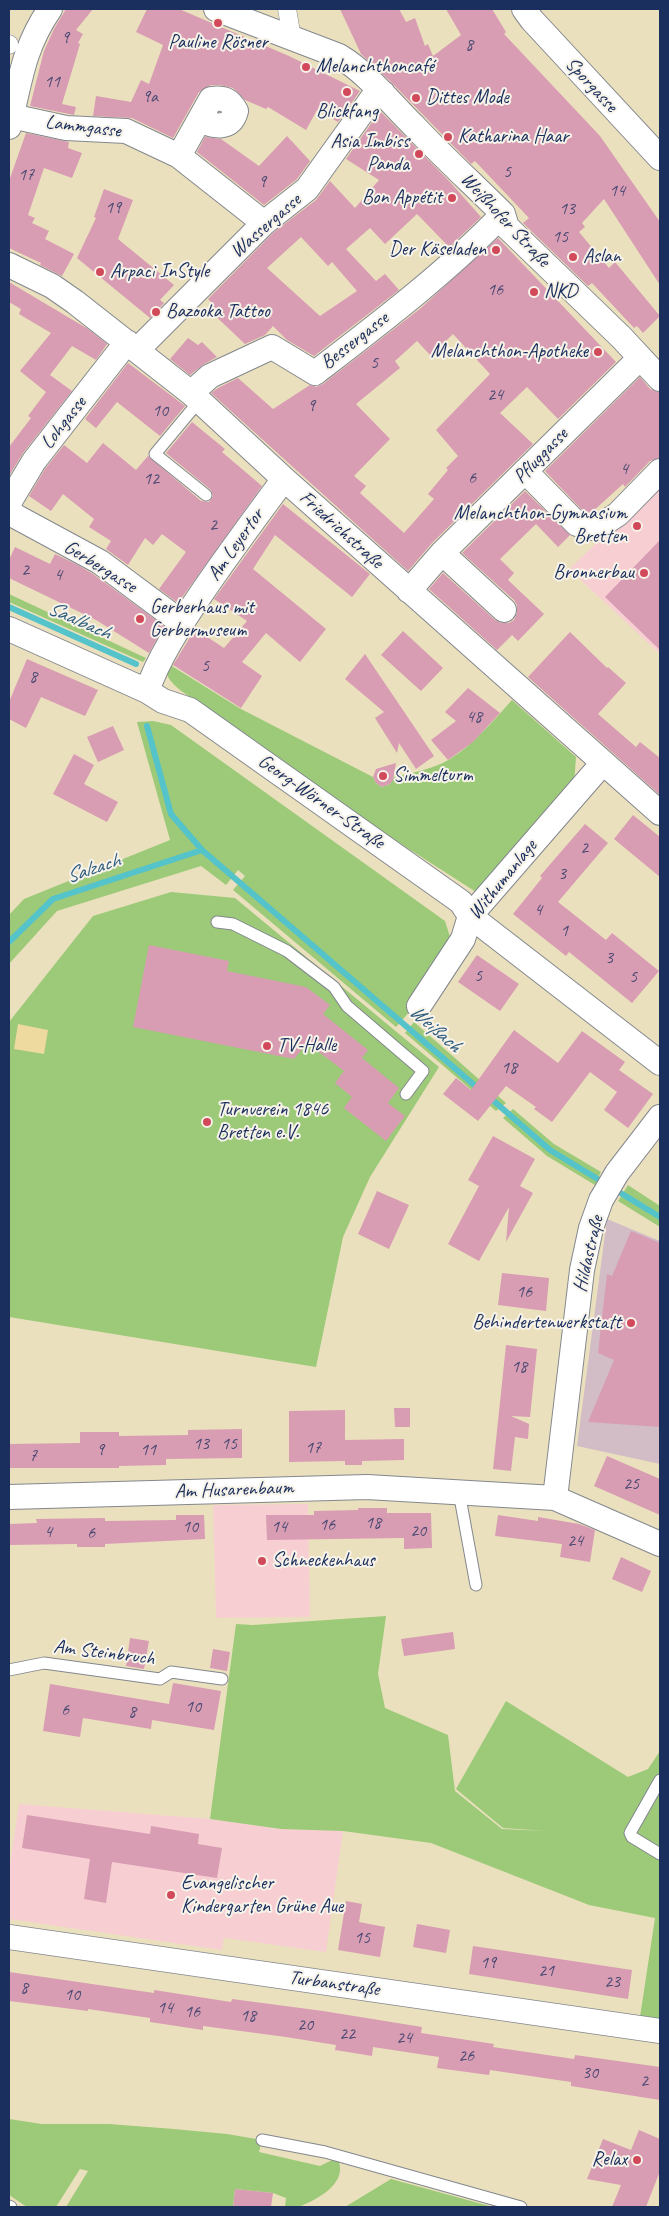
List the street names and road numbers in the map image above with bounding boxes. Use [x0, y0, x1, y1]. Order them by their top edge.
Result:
street label: Sporgasse [559, 52, 623, 118]
street label: Lammgasse [44, 110, 122, 144]
street label: Weißhofer Straße [455, 168, 555, 272]
street label: Wassergasse [226, 189, 306, 263]
street label: Bessergasse [316, 307, 394, 375]
street label: Lohgasse [36, 392, 92, 454]
street label: Pfluggasse [509, 423, 573, 489]
street label: Friedrichstraße [294, 486, 388, 574]
street label: Am Leyertor [203, 504, 269, 586]
street label: Gerbergasse [59, 535, 141, 599]
street label: Georg-Wörner-Straße [253, 749, 389, 855]
street label: Withumanlage [463, 835, 543, 925]
street label: Hildastraße [569, 1213, 609, 1295]
street label: Am Husarenbaum [174, 1476, 294, 1504]
street label: Am Steinbruch [52, 1635, 156, 1671]
street label: Turbanstraße [287, 1966, 381, 2002]

